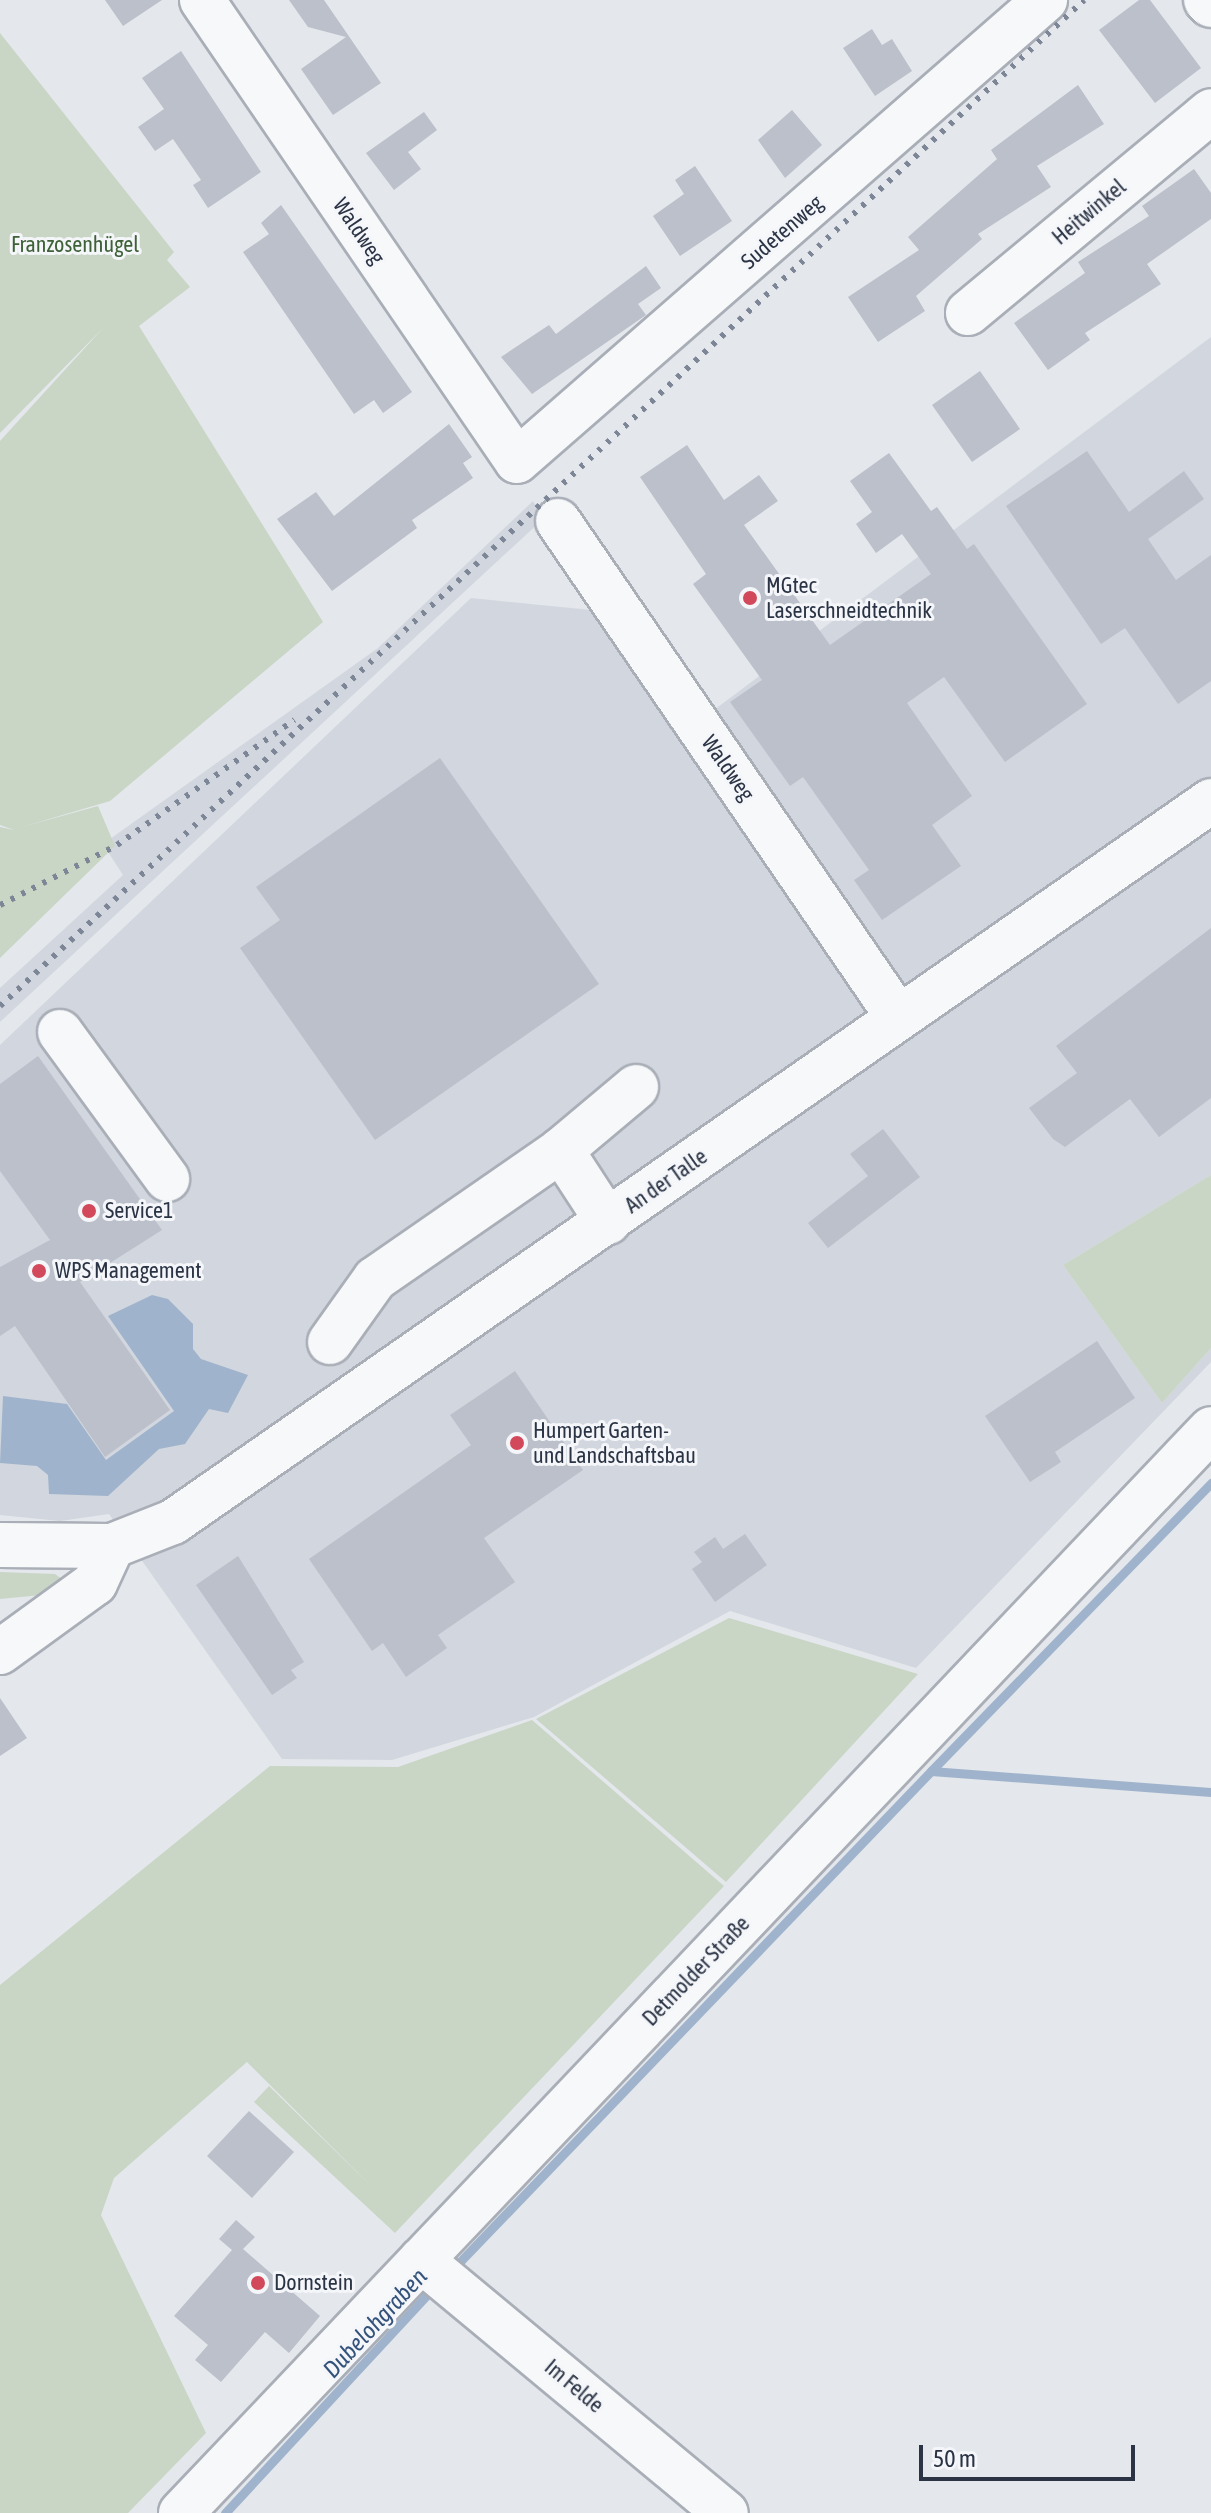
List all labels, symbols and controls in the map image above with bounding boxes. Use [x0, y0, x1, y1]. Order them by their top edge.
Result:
street label: Heitwinkel [1047, 174, 1131, 250]
street label: Sudetenweg [736, 189, 828, 275]
street label: Waldweg [327, 193, 391, 269]
park label: Franzosenhügel [11, 232, 139, 258]
place label: MGtec Laserschneidtechnik [766, 572, 932, 624]
marker: MGtec Laserschneidtechnik [741, 589, 759, 607]
street label: Waldweg [696, 730, 760, 806]
street label: An der Talle [620, 1143, 712, 1219]
place label: Service1 [105, 1198, 173, 1224]
marker: Service1 [80, 1202, 98, 1220]
place label: WPS Management [55, 1258, 202, 1284]
marker: WPS Management [30, 1262, 48, 1280]
place label: Humpert Garten- und Landschaftsbau [533, 1417, 696, 1468]
marker: Humpert Garten- und Landschaftsbau [508, 1434, 526, 1452]
street label: Detmolder Straße [637, 1911, 755, 2031]
water label: Dubelohgraben [317, 2262, 433, 2384]
place label: Dornstein [274, 2270, 353, 2296]
marker: Dornstein [249, 2274, 267, 2292]
street label: Im Felde [539, 2354, 609, 2418]
scale bar [923, 2429, 1139, 2479]
text: 50 m [933, 2445, 976, 2472]

